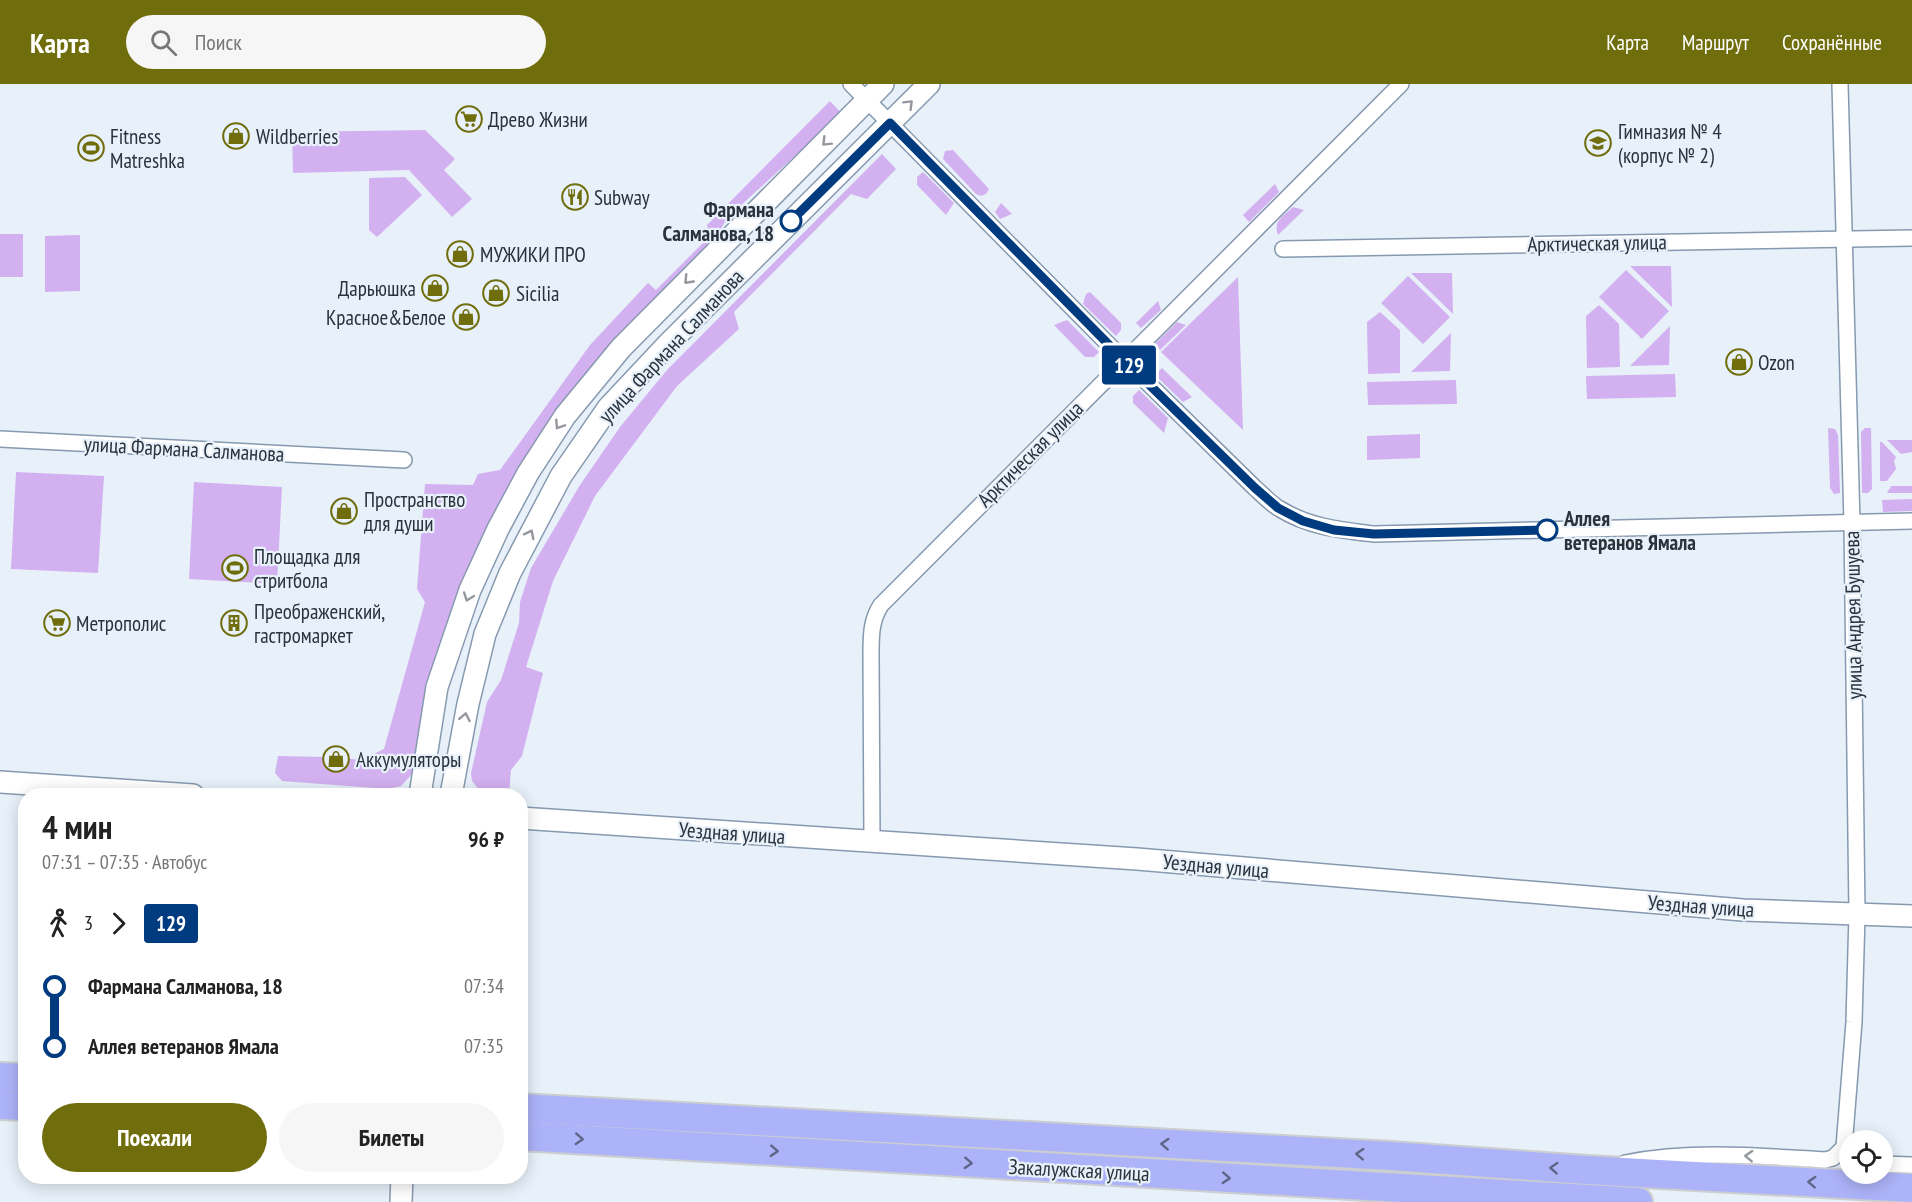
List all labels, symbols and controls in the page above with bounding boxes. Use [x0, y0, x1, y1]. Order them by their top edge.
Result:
search box [126, 15, 546, 69]
text: Карта [30, 24, 90, 61]
icon: search [147, 26, 180, 59]
text: Поиск [195, 28, 242, 56]
text: Карта [1606, 29, 1649, 56]
text: Маршрут [1682, 29, 1749, 56]
text: Сохранённые [1782, 29, 1882, 56]
one-way arrow [902, 100, 913, 111]
supermarket icon: Древо Жизни [454, 104, 484, 134]
place label: Древо Жизни [488, 106, 588, 133]
place label: Гимназия № 4 (корпус № 2) [1618, 118, 1722, 169]
shop icon: Wildberries [221, 121, 251, 151]
place label: Fitness Matreshka [110, 123, 185, 174]
place label: Wildberries [256, 123, 338, 150]
school or university icon: Гимназия № 4 (корпус № 2) [1583, 128, 1613, 158]
sports icon: Fitness Matreshka [76, 133, 106, 163]
one-way arrow [823, 135, 834, 146]
restaurant icon: Subway [560, 182, 590, 212]
place label: Subway [594, 184, 650, 211]
place label: Фармана Салманова, 18 [663, 196, 774, 247]
marker: Фармана Салманова, 18 [780, 210, 802, 232]
street label: Арктическая улица [1527, 228, 1667, 258]
shop icon: МУЖИКИ ПРО [445, 239, 475, 269]
place label: МУЖИКИ ПРО [480, 241, 586, 268]
street label: улица Фармана Салманова [593, 263, 749, 429]
shop icon: Дарьюшка [420, 273, 450, 303]
one-way arrow [684, 273, 695, 283]
place label: Дарьюшка [338, 275, 416, 302]
shop icon: Sicilia [481, 278, 511, 308]
place label: Sicilia [516, 280, 559, 307]
shop icon: Красное&Белое [451, 302, 481, 332]
place label: Красное&Белое [326, 304, 446, 331]
line badge: 129 [1094, 346, 1164, 384]
shop icon: Ozon [1724, 347, 1754, 377]
place label: Ozon [1758, 349, 1795, 376]
text: 129 [1114, 352, 1144, 379]
street label: Арктическая улица [971, 395, 1089, 513]
one-way arrow [554, 419, 566, 429]
street label: улица Фармана Салманова [83, 430, 285, 468]
place label: Пространство для души [364, 486, 465, 537]
shop icon: Пространство для души [329, 496, 359, 526]
place label: Аллея ветеранов Ямала [1563, 505, 1696, 556]
marker: Аллея ветеранов Ямала [1536, 519, 1558, 541]
one-way arrow [522, 529, 534, 540]
street label: улица Андрея Бушуева [1838, 530, 1868, 700]
place label: Площадка для стритбола [254, 543, 360, 594]
sports icon: Площадка для стритбола [220, 553, 250, 583]
one-way arrow [463, 592, 476, 602]
place label: Преображенский, гастромаркет [254, 598, 385, 649]
supermarket icon: Метрополис [42, 608, 72, 638]
building icon: Преображенский, гастромаркет [219, 608, 249, 638]
place label: Метрополис [76, 610, 167, 637]
one-way arrow [458, 712, 471, 722]
shop icon: Аккумуляторы [321, 744, 351, 774]
place label: Аккумуляторы [356, 746, 461, 773]
text: 4 мин [42, 805, 112, 848]
street label: Уездная улица [678, 816, 786, 850]
text: 96 ₽ [468, 825, 504, 853]
street label: Уездная улица [1162, 848, 1270, 884]
text: 07:31 – 07:35 · Автобус [42, 849, 207, 875]
street label: Уездная улица [1647, 889, 1755, 923]
icon: walk [42, 907, 75, 940]
icon: forward [102, 907, 135, 940]
text: 3 [84, 910, 93, 936]
text: 129 [156, 910, 186, 937]
text: Фармана Салманова, 18 [88, 972, 283, 1000]
text: 07:34 [464, 973, 504, 999]
text: Аллея ветеранов Ямала [88, 1032, 279, 1060]
text: 07:35 [464, 1033, 504, 1059]
button: Поехали [42, 1103, 267, 1172]
button: Билеты [279, 1103, 504, 1172]
map controls [1839, 1130, 1893, 1184]
button: locate [1839, 1130, 1893, 1184]
one-way arrow [574, 1133, 583, 1146]
one-way arrow [1160, 1137, 1169, 1150]
one-way arrow [769, 1144, 778, 1157]
one-way arrow [1355, 1148, 1364, 1161]
one-way arrow [1744, 1149, 1753, 1162]
street label: Закалужская улица [1008, 1153, 1150, 1187]
one-way arrow [964, 1156, 973, 1169]
one-way arrow [1550, 1162, 1559, 1175]
one-way arrow [1221, 1172, 1230, 1185]
one-way arrow [1807, 1176, 1816, 1189]

